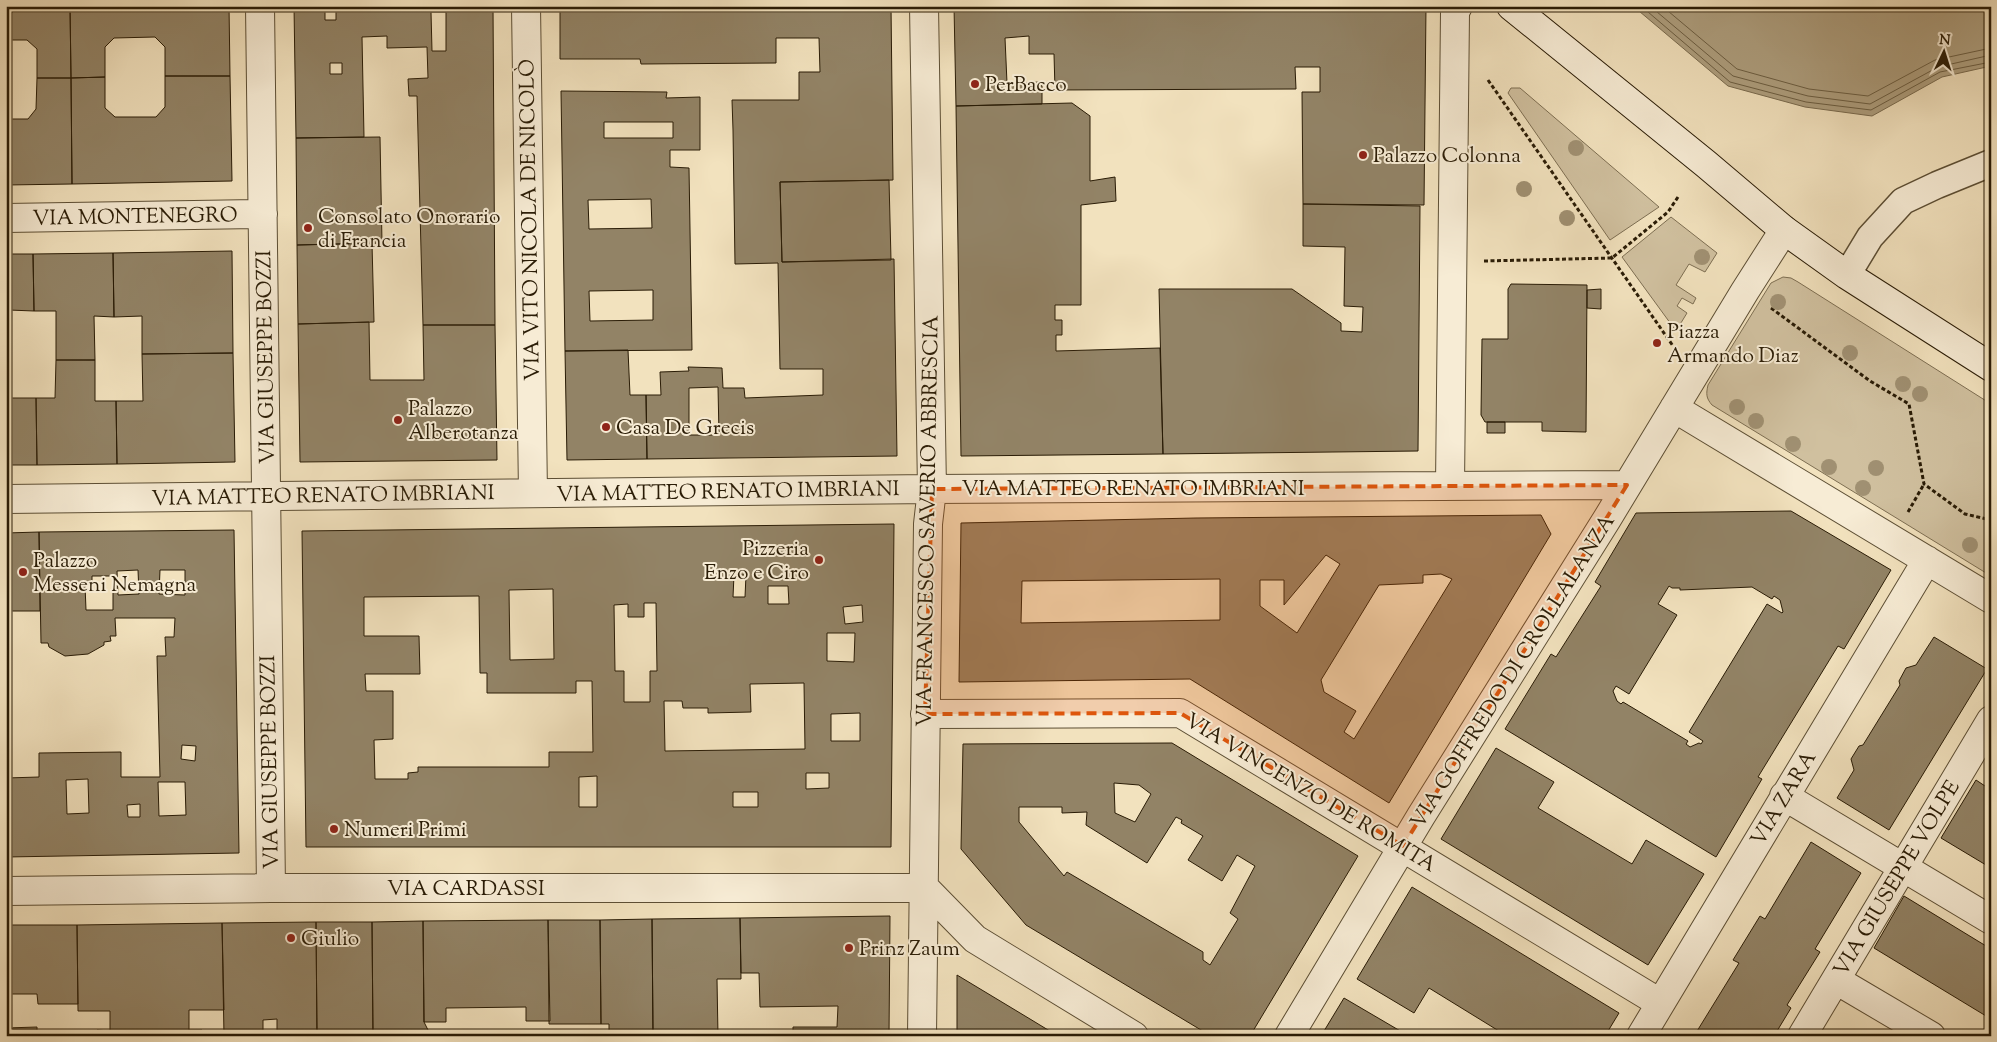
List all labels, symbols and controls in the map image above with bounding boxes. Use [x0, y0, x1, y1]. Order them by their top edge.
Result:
north arrow [1920, 28, 1970, 78]
text: N [1938, 31, 1951, 51]
street label: VIA VITO NICOLA DE NICOLÒ [513, 59, 549, 381]
place label: PerBacco [985, 71, 1067, 101]
marker: PerBacco [969, 78, 981, 90]
place label: Palazzo Colonna [1373, 142, 1521, 172]
marker: Palazzo Colonna [1357, 149, 1369, 161]
street label: VIA MONTENEGRO [32, 201, 238, 235]
place label: Consolato Onorario di Francia [318, 203, 500, 257]
marker: Consolato Onorario di Francia [302, 222, 314, 234]
street label: VIA GIUSEPPE BOZZI [250, 249, 284, 464]
street label: VIA FRANCESCO SAVERIO ABBRESCIA [910, 315, 948, 727]
place label: Piazza Armando Diaz [1667, 318, 1799, 372]
marker: Piazza Armando Diaz [1651, 337, 1663, 349]
place label: Palazzo Alberotanza [408, 395, 519, 449]
marker: Palazzo Alberotanza [392, 414, 404, 426]
place label: Casa De Grecis [616, 414, 754, 444]
marker: Casa De Grecis [600, 421, 612, 433]
street label: VIA MATTEO RENATO IMBRIANI [556, 475, 900, 511]
street label: VIA MATTEO RENATO IMBRIANI [961, 475, 1305, 505]
street label: VIA MATTEO RENATO IMBRIANI [151, 479, 495, 515]
street label: VIA GOFFREDO DI CROLLALANZA [1404, 509, 1623, 835]
place label: Pizzeria Enzo e Ciro [704, 535, 809, 589]
place label: Palazzo Messeni Nemagna [33, 547, 197, 601]
marker: Pizzeria Enzo e Ciro [813, 554, 825, 566]
marker: Palazzo Messeni Nemagna [17, 566, 29, 578]
street label: VIA GIUSEPPE BOZZI [254, 654, 288, 869]
street label: VIA VINCENZO DE ROMITA [1179, 707, 1441, 881]
street label: VIA ZARA [1744, 746, 1825, 852]
street label: VIA GIUSEPPE VOLPE [1827, 775, 1968, 983]
place label: Numeri Primi [344, 816, 467, 846]
marker: Numeri Primi [328, 823, 340, 835]
street label: VIA CARDASSI [387, 875, 545, 905]
place label: Giulio [301, 925, 359, 955]
marker: Giulio [285, 932, 297, 944]
place label: Prinz Zaum [859, 935, 960, 965]
marker: Prinz Zaum [843, 942, 855, 954]

